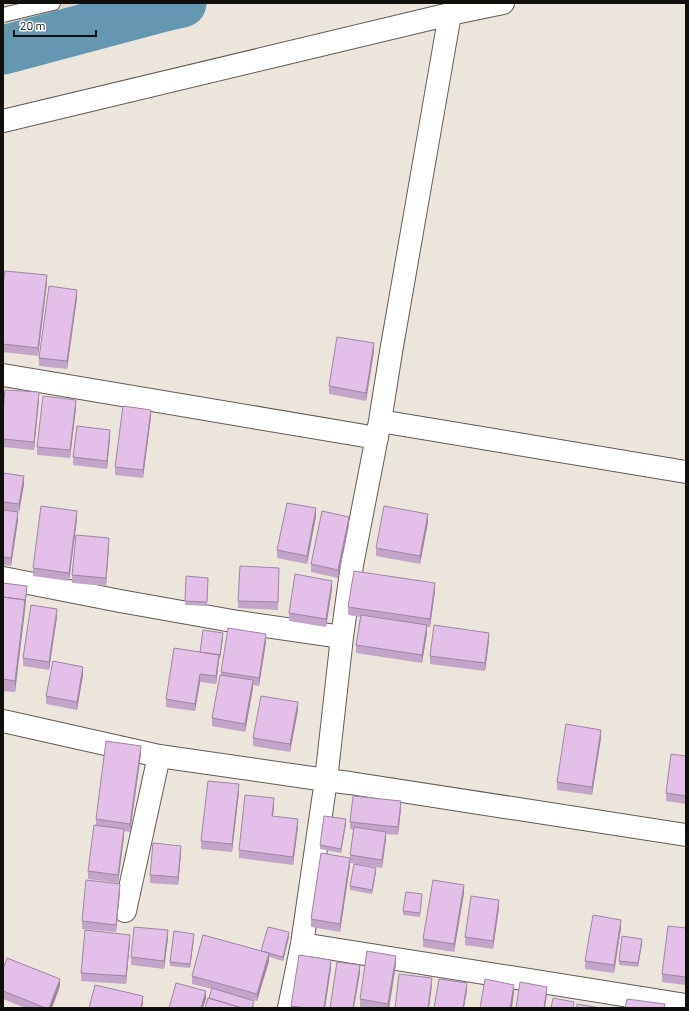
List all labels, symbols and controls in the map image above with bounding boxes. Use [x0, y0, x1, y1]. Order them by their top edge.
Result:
scale bar [14, 12, 96, 38]
text: 20 m [20, 18, 46, 32]

